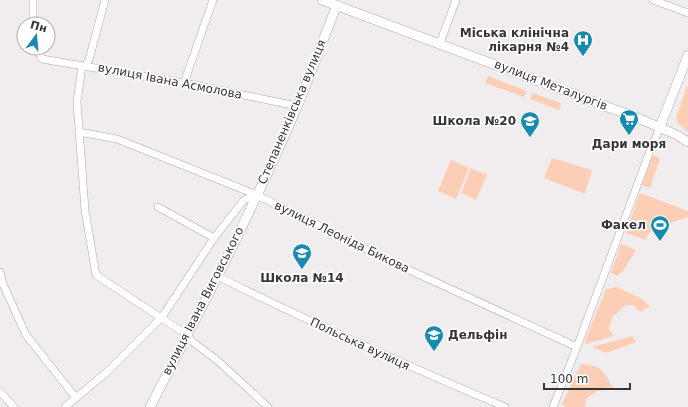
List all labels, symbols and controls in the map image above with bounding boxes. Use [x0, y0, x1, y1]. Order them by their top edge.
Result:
north arrow [16, 16, 56, 56]
text: Пн [29, 18, 48, 35]
place label: Міська клінічна лікарня №4 [460, 26, 569, 54]
hospital icon: Міська клінічна лікарня №4 [572, 29, 594, 57]
street label: Степаненківська вулиця [255, 38, 329, 186]
street label: вулиця Металургів [492, 57, 610, 113]
street label: вулиця Івана Асмолова [97, 60, 243, 102]
supermarket icon: Дари моря [618, 108, 640, 136]
school or university icon: Школа №20 [519, 110, 541, 138]
place label: Школа №20 [433, 114, 516, 128]
place label: Дари моря [592, 137, 666, 151]
street label: вулиця Леоніда Бикова [272, 198, 412, 276]
sports icon: Факел [649, 214, 671, 242]
place label: Факел [601, 218, 646, 232]
street label: вулиця Івана Виговського [159, 225, 247, 377]
school or university icon: Школа №14 [291, 242, 313, 270]
place label: Школа №14 [260, 271, 344, 285]
street label: Польська вулиця [308, 315, 412, 373]
school or university icon: Дельфін [423, 324, 445, 352]
place label: Дельфін [448, 328, 508, 342]
scale bar [544, 365, 630, 391]
text: 100 m [550, 372, 588, 386]

